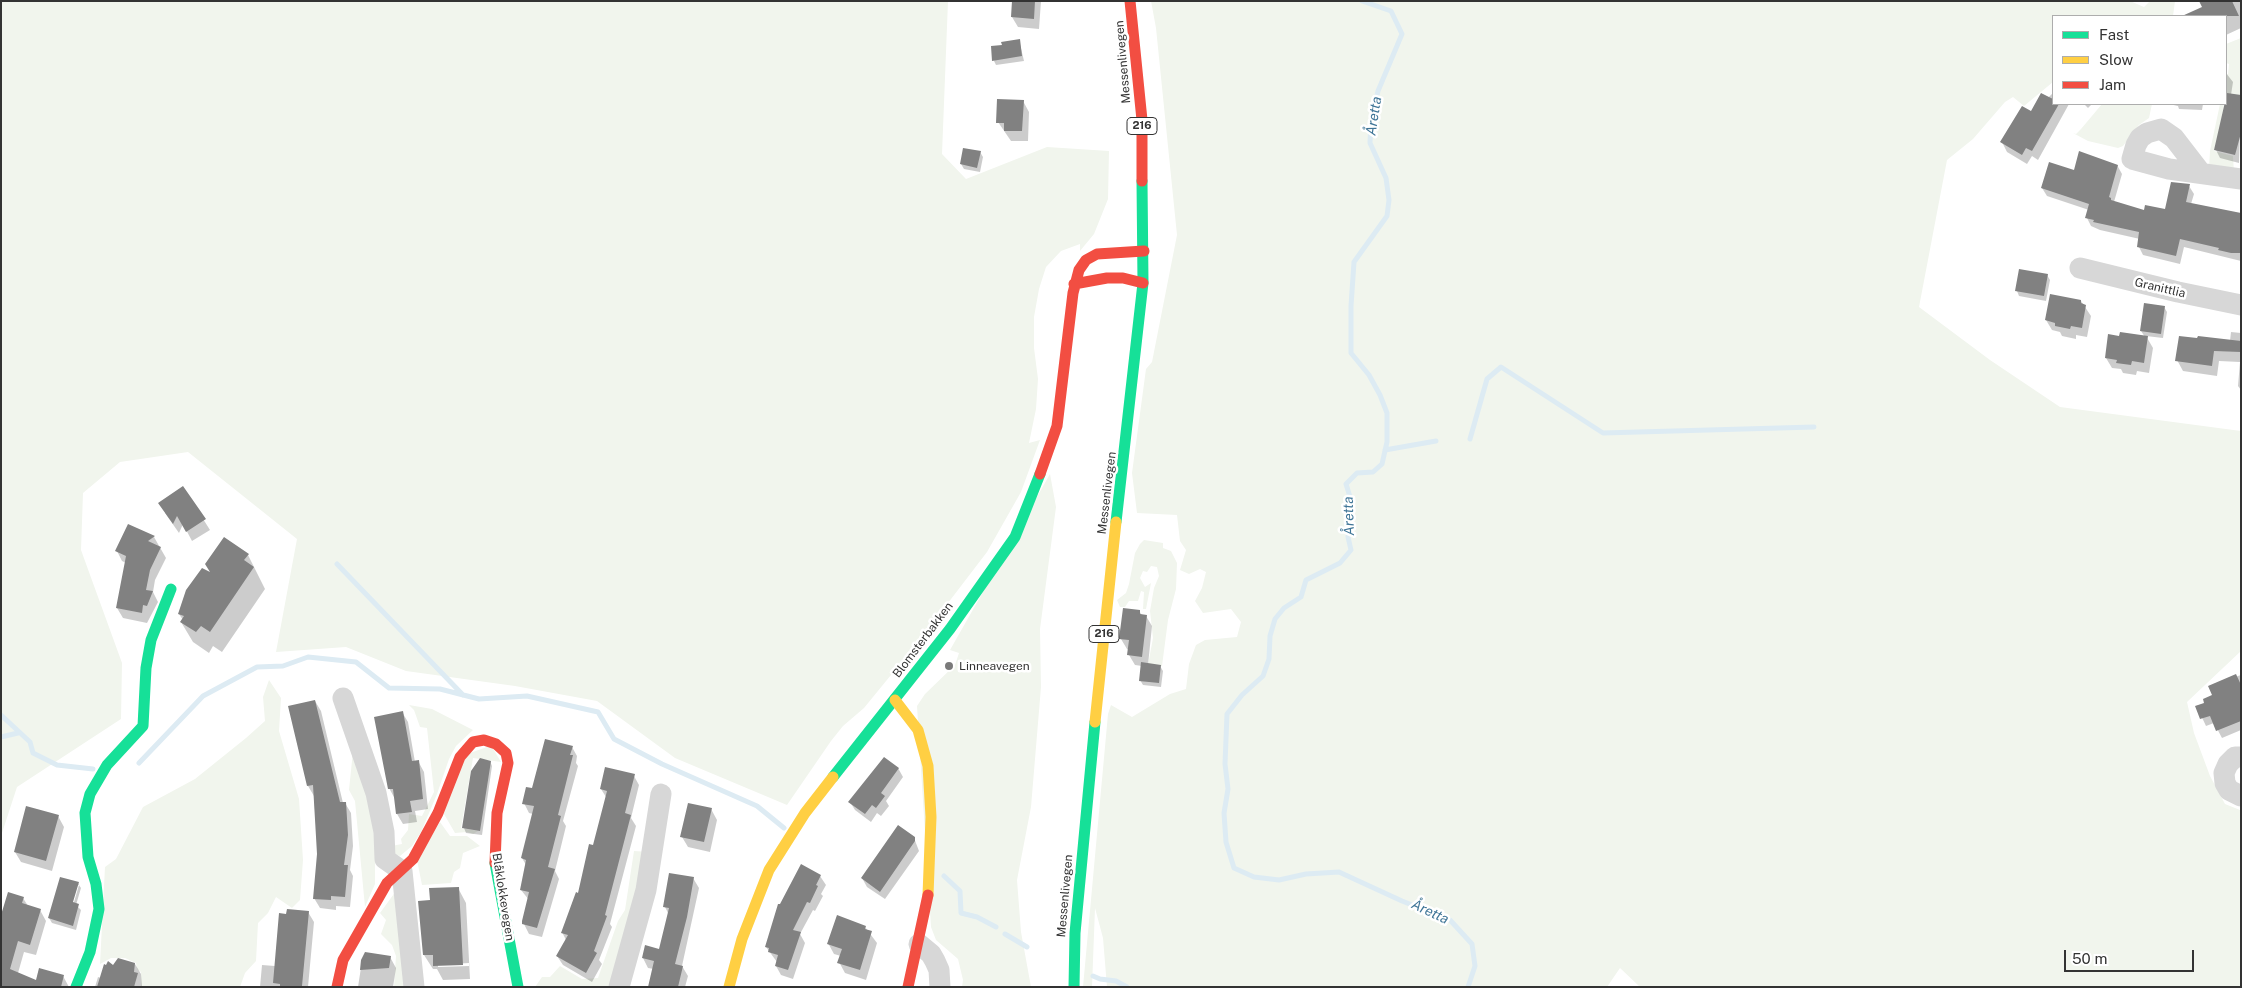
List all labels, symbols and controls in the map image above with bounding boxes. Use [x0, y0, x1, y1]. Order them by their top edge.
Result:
legend [2052, 15, 2227, 105]
street label: Messenlivegen [1112, 20, 1134, 104]
text: Fast [2099, 26, 2129, 43]
text: Slow [2099, 51, 2133, 68]
text: Jam [2099, 76, 2126, 93]
water label: Åretta [1363, 95, 1385, 137]
road number: 216 [1127, 118, 1157, 134]
street label: Granittlia [2133, 275, 2187, 301]
street label: Messenlivegen [1095, 451, 1119, 535]
water label: Åretta [1340, 496, 1358, 536]
street label: Blomsterbakken [890, 599, 956, 681]
road number: 216 [1089, 626, 1119, 642]
place label: Linneavegen [959, 659, 1030, 673]
marker: Linneavegen [943, 660, 955, 672]
street label: Blåklokkevegen [489, 852, 517, 942]
street label: Messenlivegen [1054, 854, 1076, 938]
water label: Åretta [1409, 896, 1451, 928]
scale bar [2067, 940, 2197, 972]
text: 50 m [2072, 950, 2107, 967]

